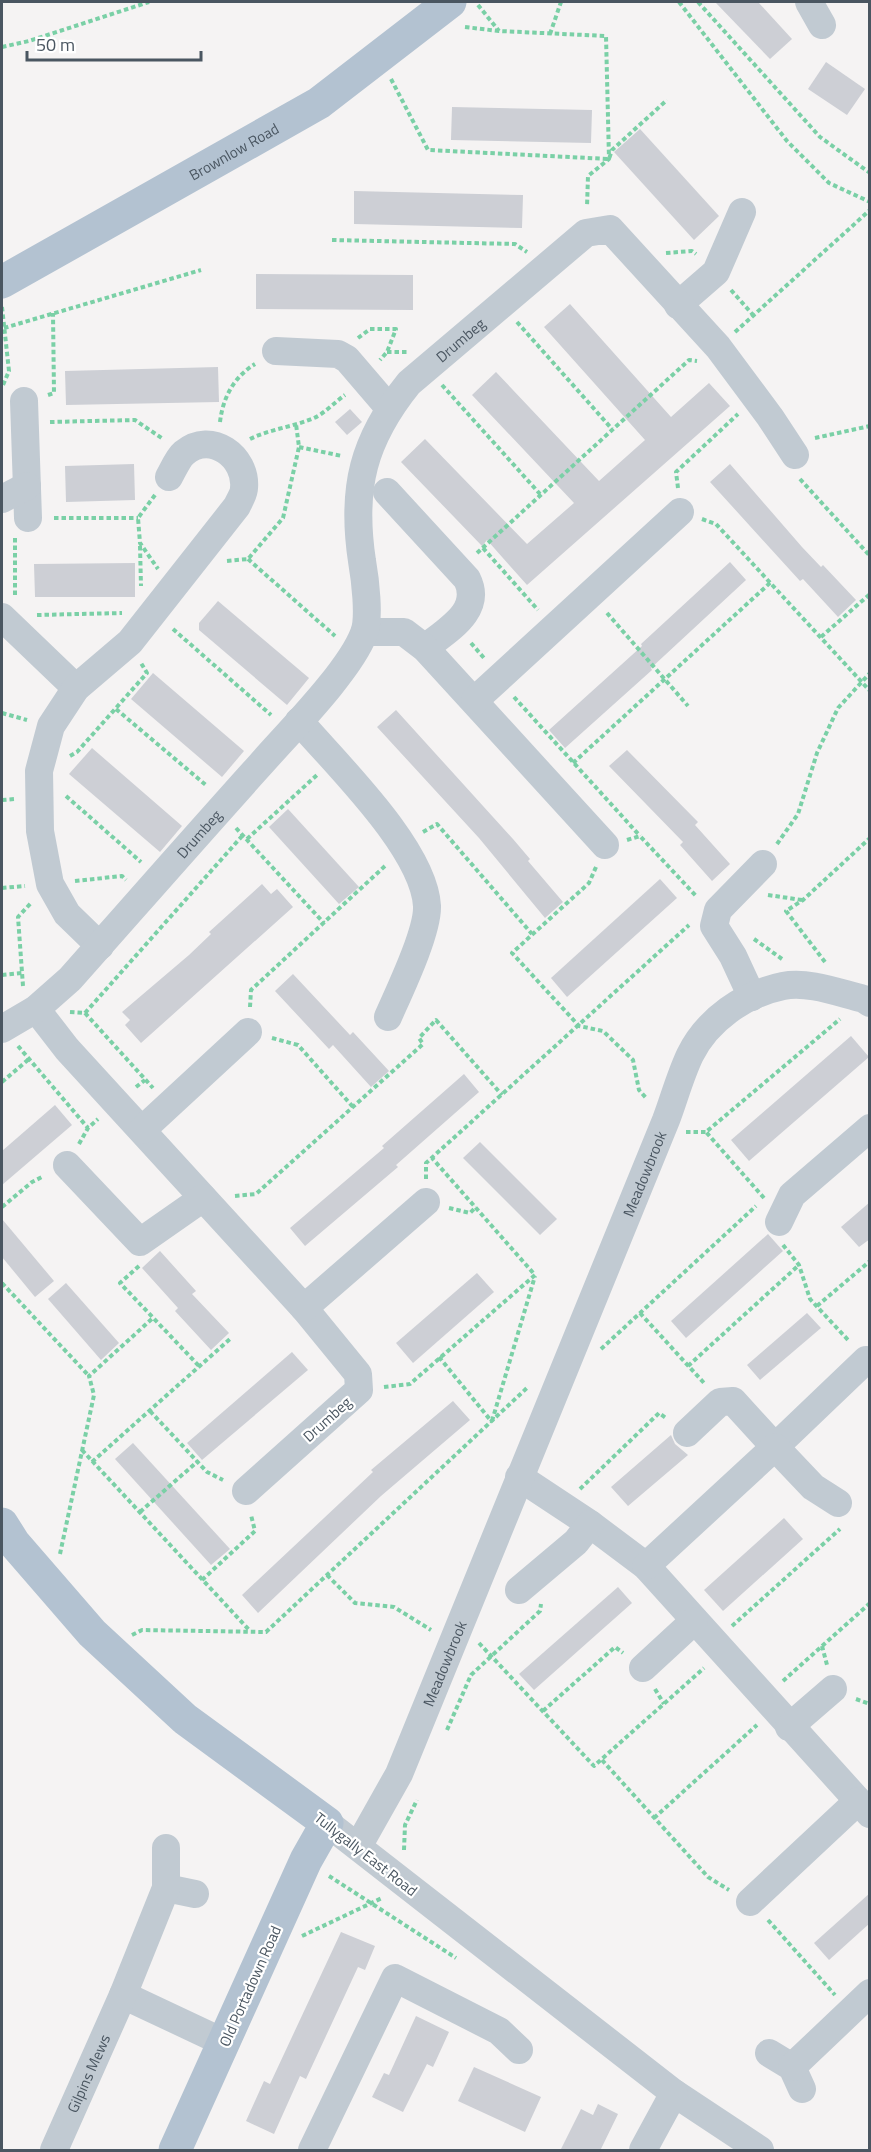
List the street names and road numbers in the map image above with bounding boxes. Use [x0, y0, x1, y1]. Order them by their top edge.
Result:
street label: Brownlow Road [184, 117, 283, 186]
street label: Drumbeg [430, 312, 490, 367]
street label: Drumbeg [171, 804, 227, 863]
street label: Meadowbrook [616, 1127, 672, 1220]
street label: Drumbeg [298, 1391, 357, 1447]
street label: Meadowbrook [416, 1617, 472, 1710]
street label: Tullygally East Road [310, 1806, 422, 1902]
street label: Old Portadown Road [213, 1922, 287, 2050]
street label: Gilpins Mews [61, 2030, 116, 2116]

